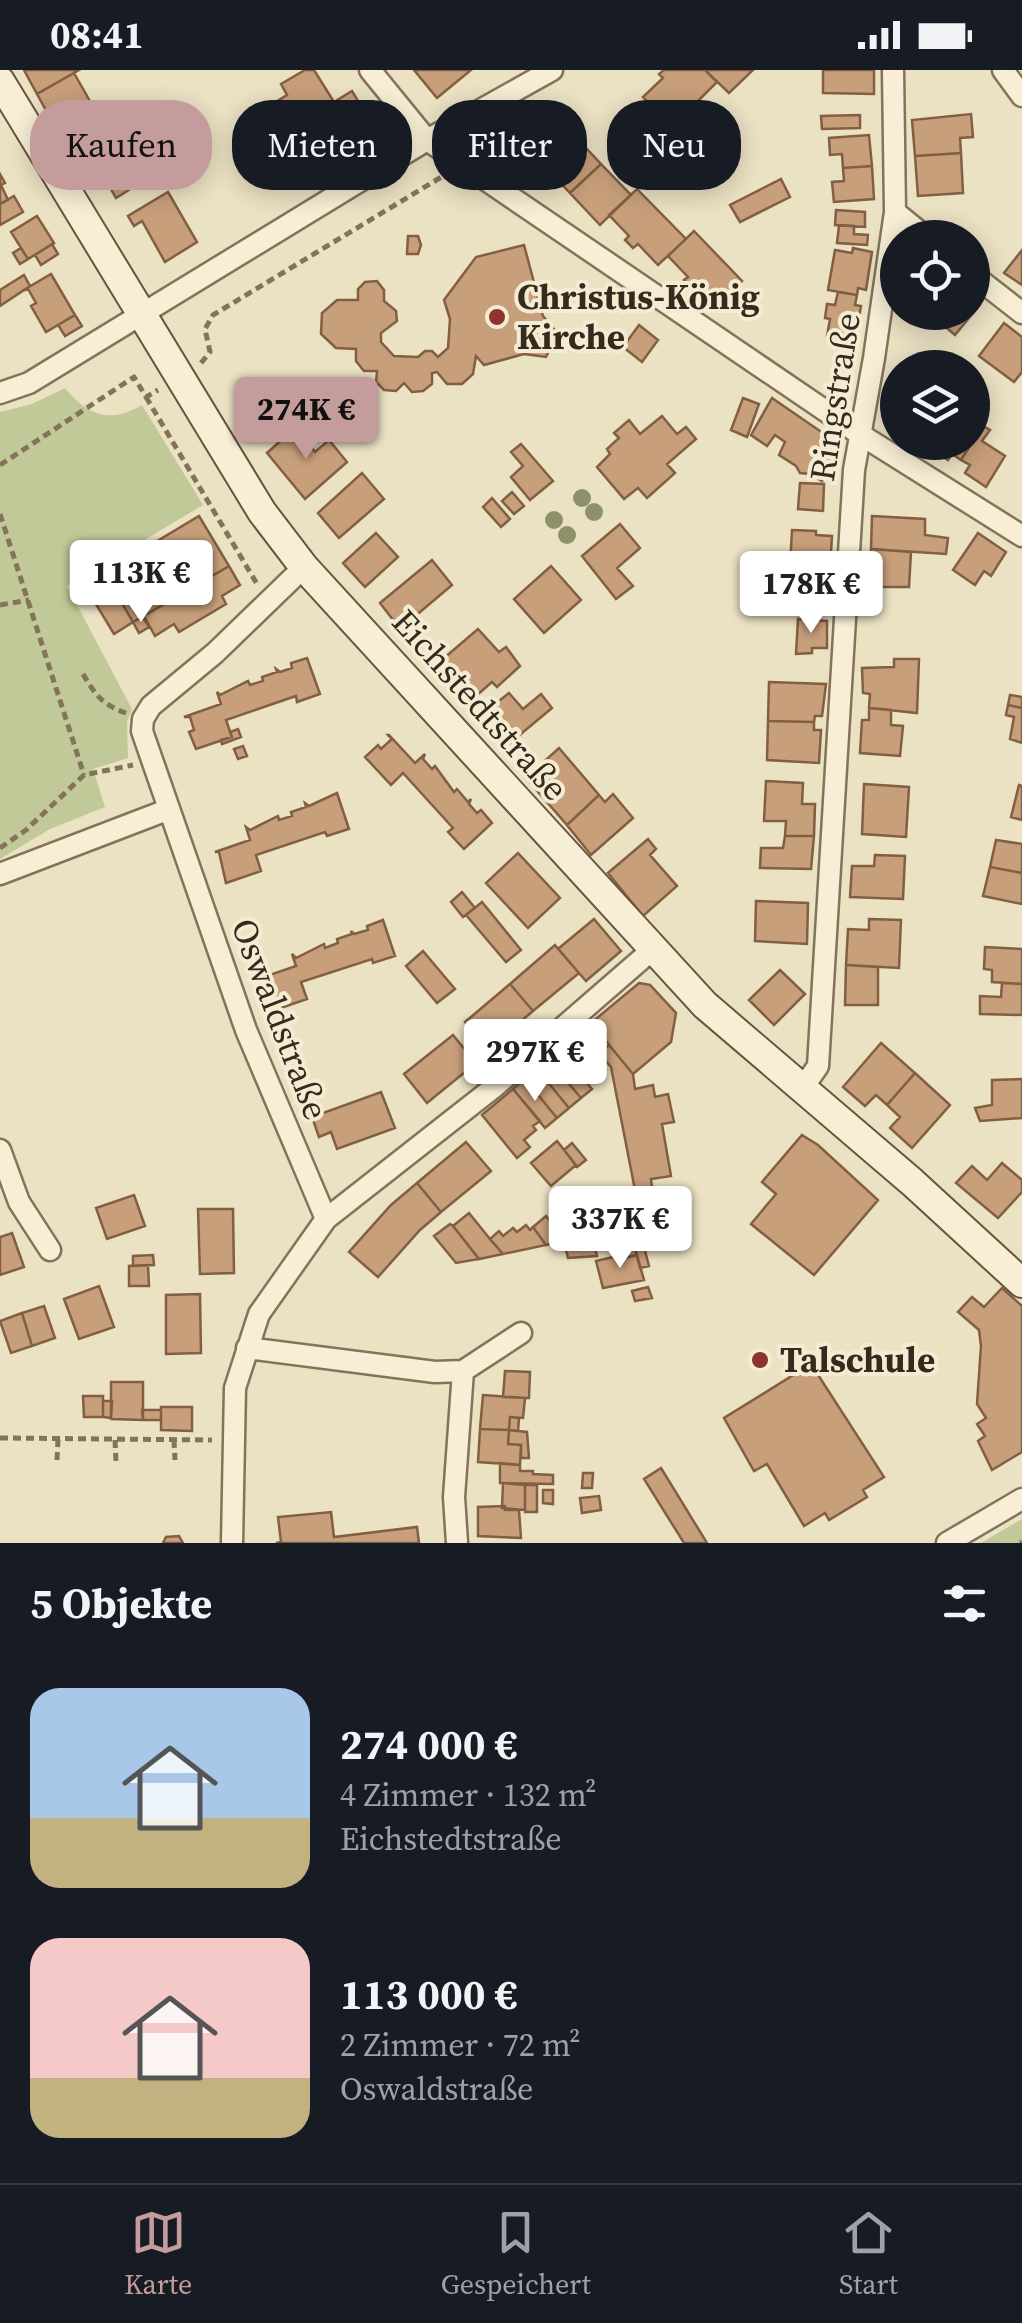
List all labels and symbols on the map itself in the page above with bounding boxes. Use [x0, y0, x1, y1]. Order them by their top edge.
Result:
place label: Christus-König Kirche [517, 273, 760, 361]
marker: Christus-König Kirche [486, 306, 508, 328]
street label: Ringstraße [798, 309, 872, 485]
pin: 274K € [225, 377, 387, 462]
pin: 113K € [60, 540, 222, 625]
pin: 178K € [730, 551, 892, 636]
street label: Eichstedtstraße [381, 599, 579, 811]
street label: Oswaldstraße [220, 912, 340, 1126]
pin: 297K € [454, 1019, 616, 1104]
pin: 337K € [539, 1186, 701, 1271]
place label: Talschule [780, 1336, 935, 1384]
marker: Talschule [749, 1349, 771, 1371]

